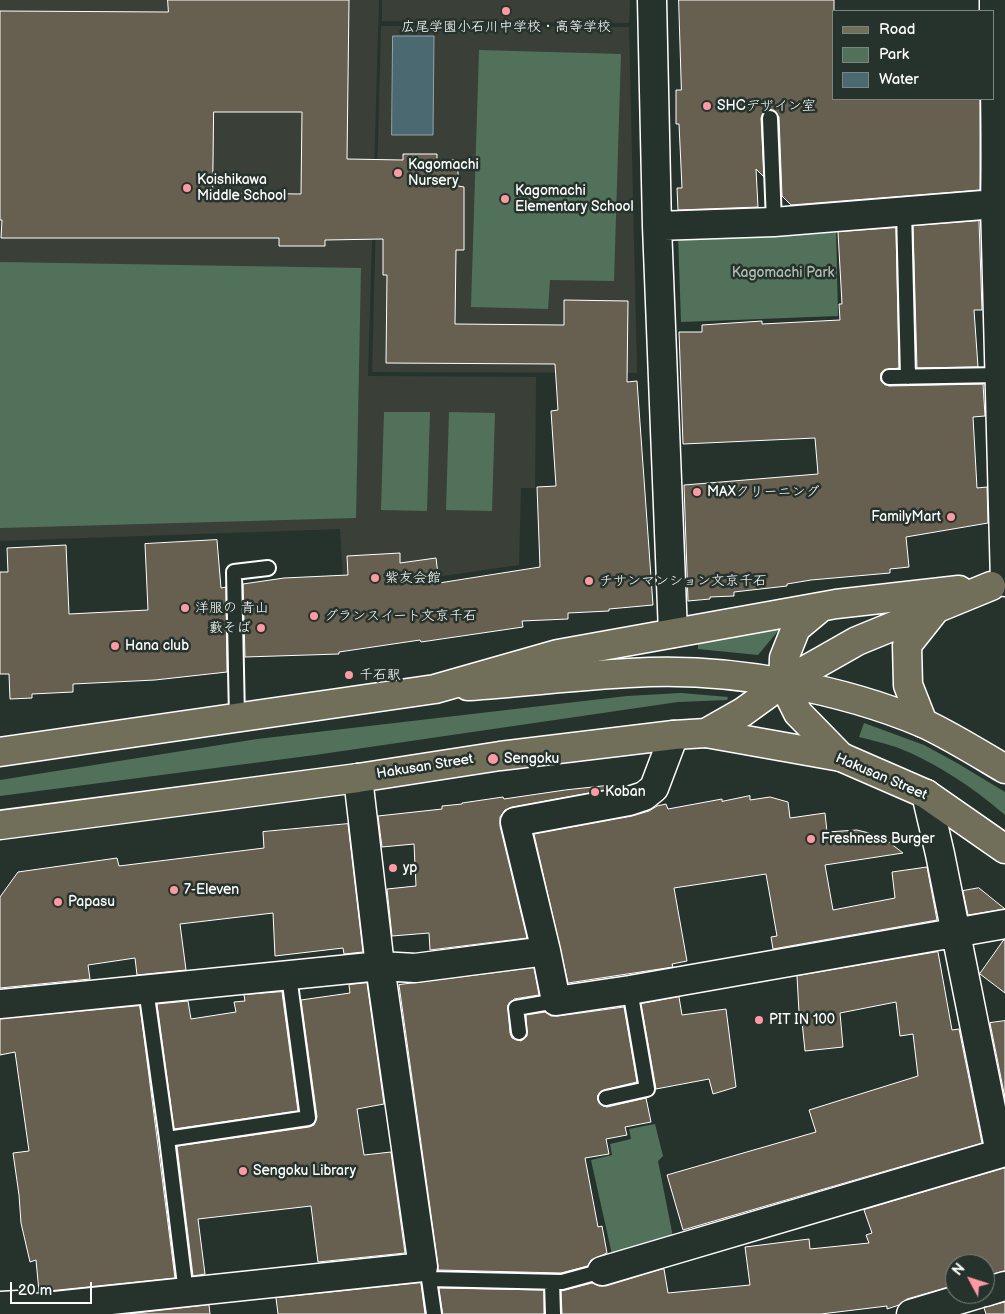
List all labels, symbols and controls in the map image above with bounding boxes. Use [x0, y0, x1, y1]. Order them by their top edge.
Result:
marker: 広尾学園小石川中学校・高等学校 [500, 5, 512, 17]
legend [832, 10, 995, 100]
place label: 広尾学園小石川中学校・高等学校 [401, 19, 611, 35]
text: Road [879, 20, 915, 39]
text: Park [879, 45, 909, 64]
text: Water [879, 70, 919, 89]
place label: SHCデザイン室 [717, 98, 816, 114]
marker: SHCデザイン室 [701, 100, 713, 112]
place label: Kagomachi Nursery [408, 157, 479, 190]
marker: Kagomachi Nursery [392, 167, 404, 179]
place label: Koishikawa Middle School [197, 172, 286, 204]
marker: Koishikawa Middle School [181, 182, 193, 194]
place label: Kagomachi Elementary School [515, 183, 634, 216]
marker: Kagomachi Elementary School [499, 193, 511, 205]
park label: Kagomachi Park [732, 265, 834, 281]
place label: MAXクリーニング [707, 484, 820, 500]
marker: MAXクリーニング [691, 486, 703, 498]
place label: FamilyMart [871, 509, 941, 525]
marker: FamilyMart [945, 511, 957, 523]
place label: 紫友会館 [385, 570, 441, 586]
marker: 紫友会館 [369, 572, 381, 584]
place label: チサンマンション文京千石 [599, 573, 767, 589]
marker: チサンマンション文京千石 [583, 575, 595, 587]
place label: 洋服の 青山 [195, 600, 269, 616]
marker: 洋服の 青山 [179, 602, 191, 614]
place label: グランスイート文京千石 [324, 608, 477, 624]
marker: グランスイート文京千石 [308, 610, 320, 622]
place label: 藪そば [209, 620, 251, 636]
marker: 藪そば [255, 622, 267, 634]
place label: Hana club [125, 638, 189, 654]
marker: Hana club [109, 640, 121, 652]
place label: 千石駅 [359, 667, 401, 683]
marker: 千石駅 [343, 669, 355, 681]
street label: Hakusan Street [833, 750, 929, 804]
street label: Hakusan Street [375, 751, 475, 783]
place label: Sengoku [504, 751, 559, 767]
marker: Sengoku [486, 752, 500, 766]
place label: Koban [605, 784, 646, 800]
marker: Koban [589, 786, 601, 798]
place label: Freshness Burger [821, 831, 935, 847]
marker: Freshness Burger [805, 833, 817, 845]
place label: yp [403, 860, 417, 876]
marker: yp [387, 862, 399, 874]
place label: 7-Eleven [184, 882, 239, 898]
marker: 7-Eleven [168, 884, 180, 896]
place label: Papasu [68, 894, 115, 910]
marker: Papasu [52, 896, 64, 908]
place label: PIT IN 100 [769, 1012, 835, 1028]
marker: PIT IN 100 [753, 1014, 765, 1026]
place label: Sengoku Library [253, 1163, 356, 1179]
marker: Sengoku Library [237, 1165, 249, 1177]
north arrow [945, 1254, 995, 1304]
text: N [949, 1260, 969, 1279]
scale bar [12, 1272, 95, 1304]
text: 20 m [18, 1281, 52, 1300]

